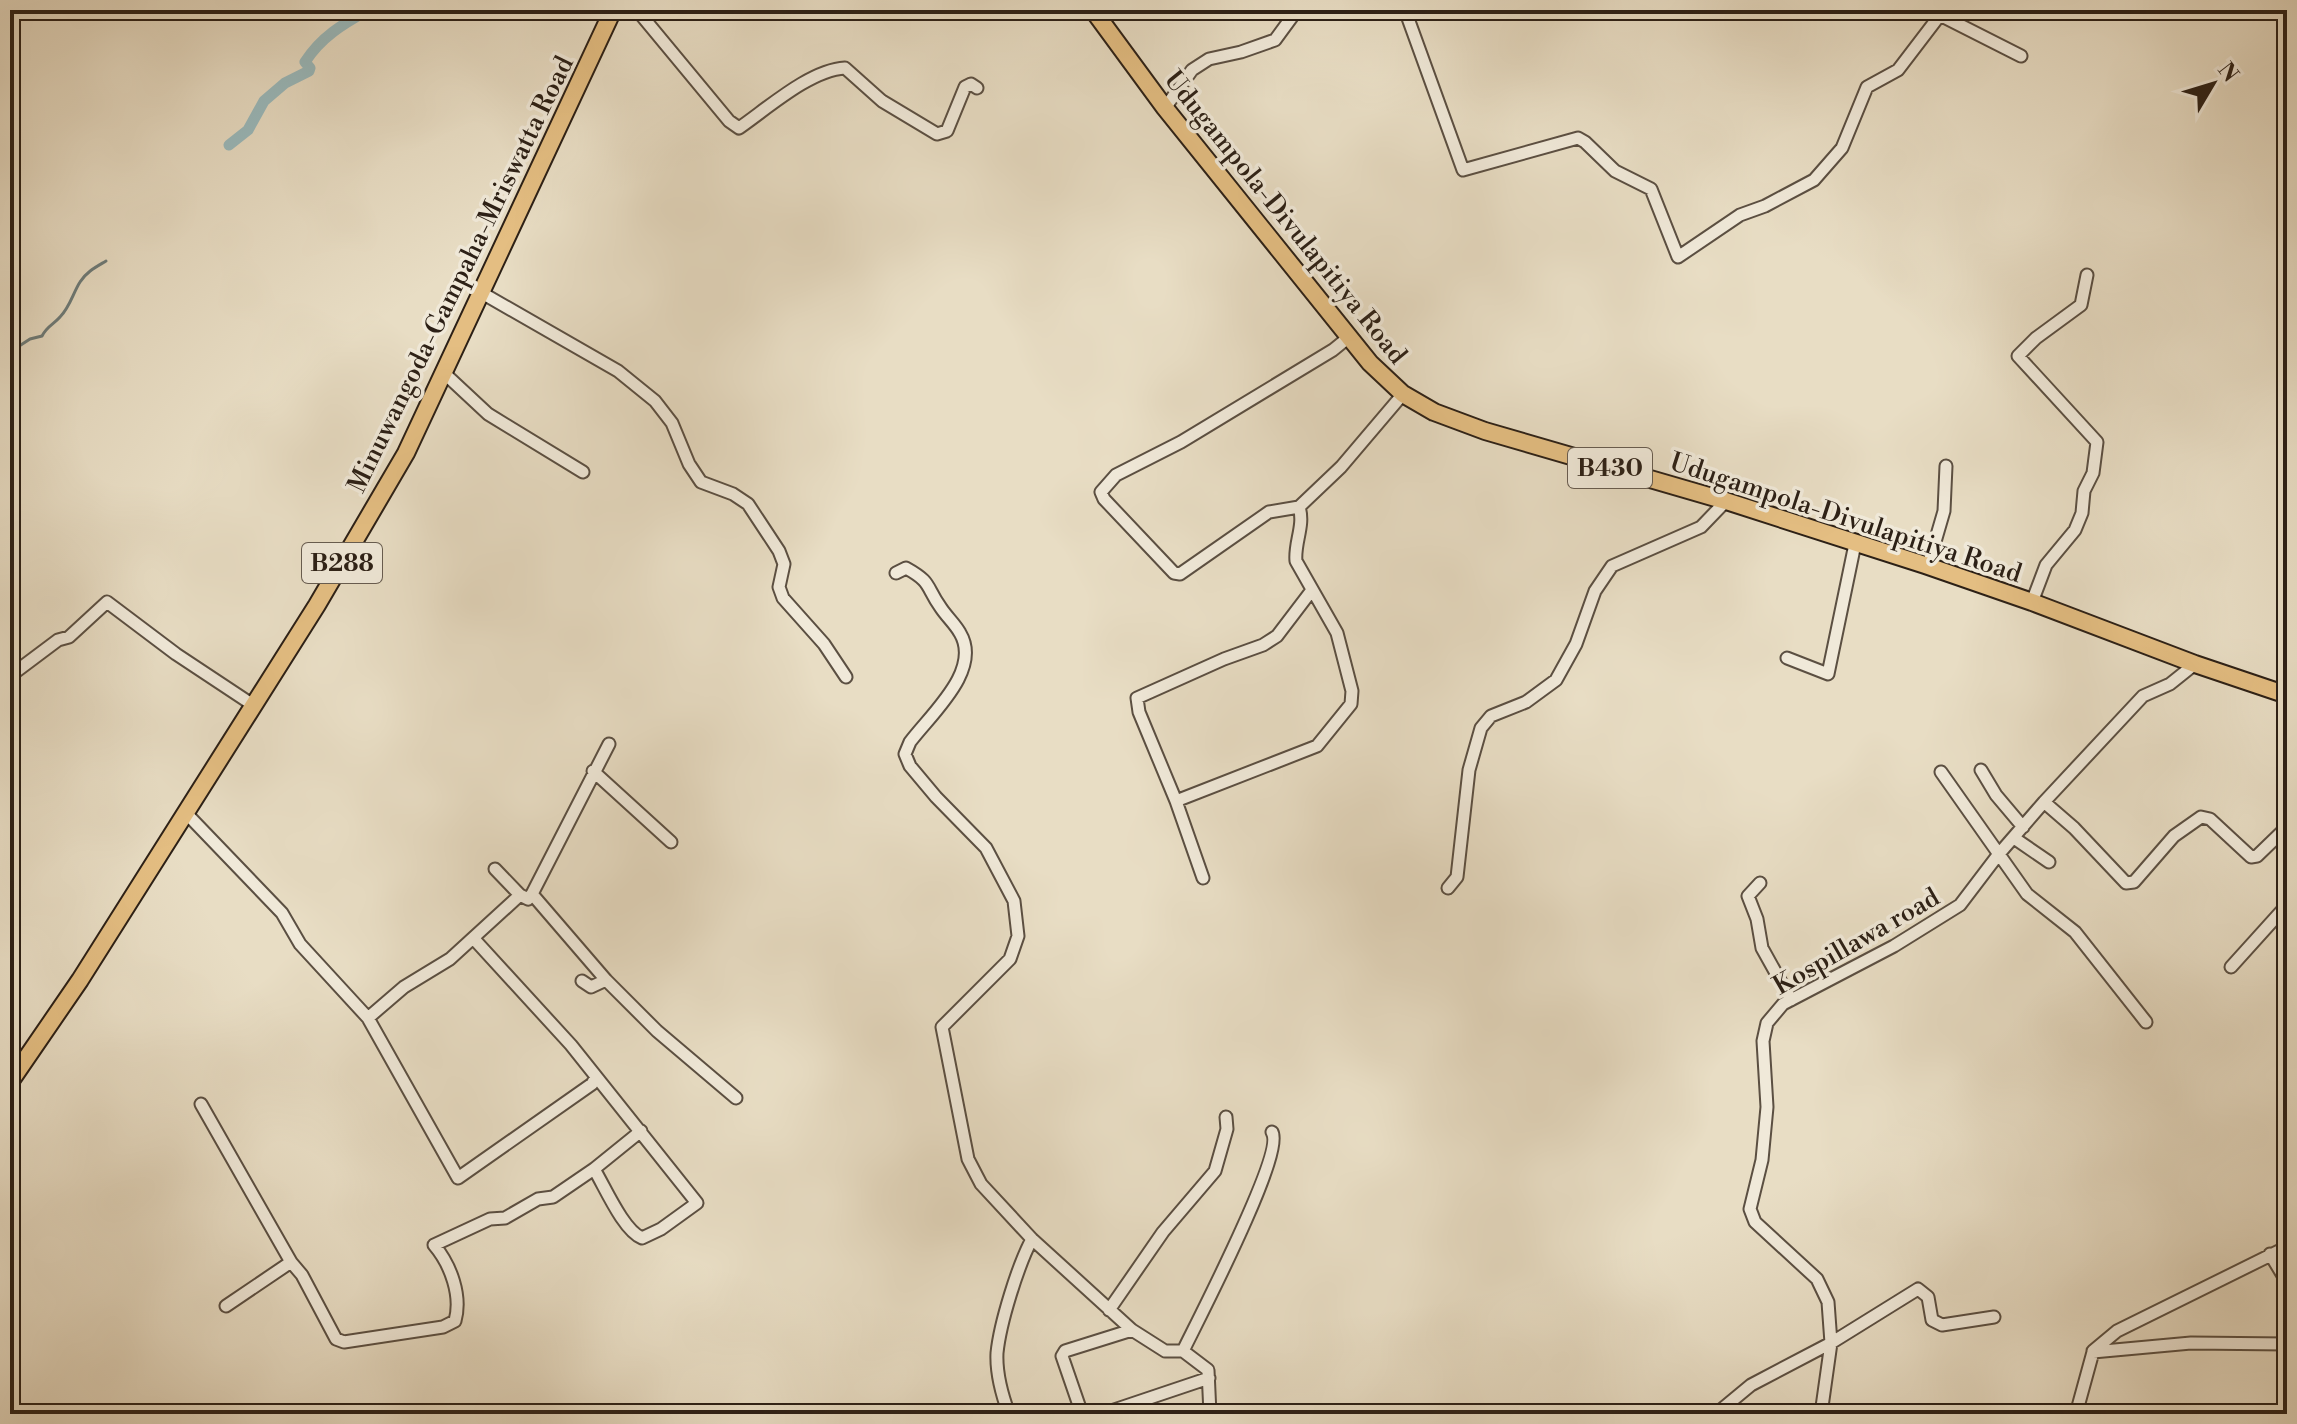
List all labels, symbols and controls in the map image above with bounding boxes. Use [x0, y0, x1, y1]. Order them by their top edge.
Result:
north arrow [2173, 44, 2253, 124]
street label: Minuwangoda-Gampaha-Mriswatta Road [341, 51, 581, 498]
text: N [2212, 57, 2244, 88]
street label: Udugampola-Divulapitiya Road [1157, 64, 1414, 371]
street label: Udugampola-Divulapitiya Road [1666, 446, 2026, 590]
road number: B430 [1568, 448, 1652, 488]
road number: B288 [302, 543, 382, 583]
street label: Kospillawa road [1768, 881, 1946, 1002]

